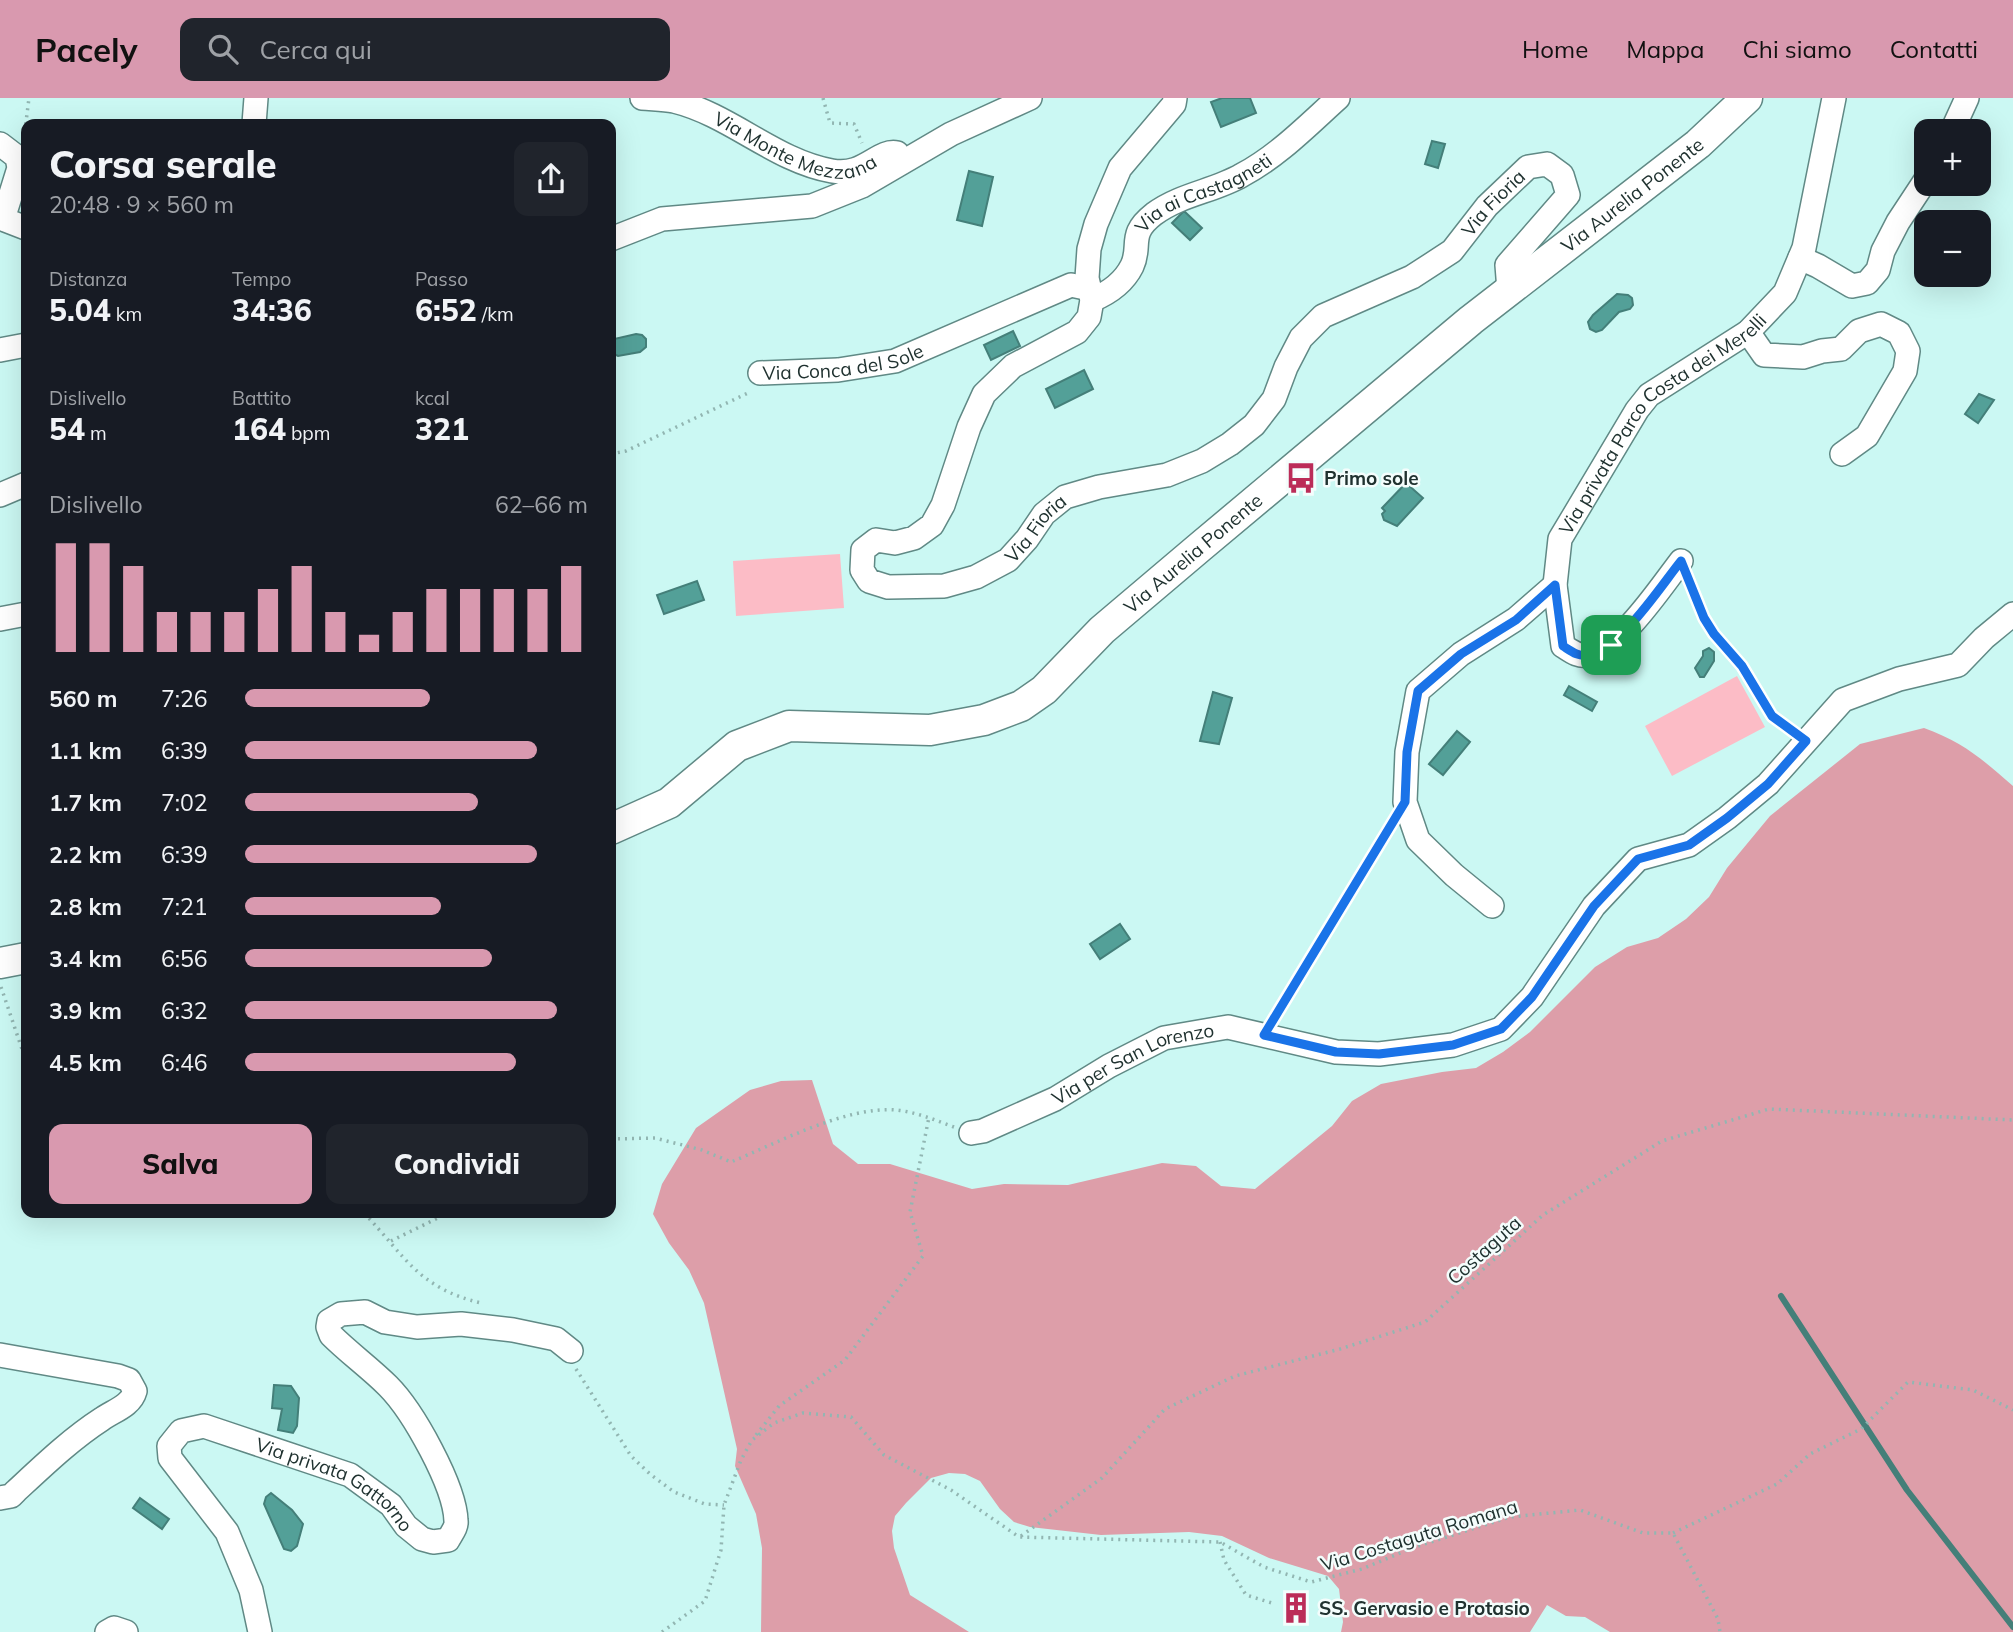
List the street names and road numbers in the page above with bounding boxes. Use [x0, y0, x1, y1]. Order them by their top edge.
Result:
street label: Via Monte Mezzana [710, 106, 881, 184]
street label: Via Aurelia Ponente [1556, 132, 1708, 258]
street label: Via ai Castagneti [1129, 148, 1276, 237]
street label: Via Fioria [1456, 164, 1530, 241]
street label: Via privata Parco Costa dei Merelli [1553, 308, 1771, 539]
street label: Via Conca del Sole [762, 338, 927, 385]
street label: Via Aurelia Ponente [1119, 488, 1267, 618]
street label: Via Fioria [1000, 489, 1071, 568]
street label: Via per San Lorenzo [1047, 1018, 1216, 1110]
street label: Costaguta [1442, 1211, 1526, 1289]
street label: Via privata Gattorno [253, 1432, 418, 1536]
street label: Via Costaguta Romana [1318, 1494, 1520, 1576]

